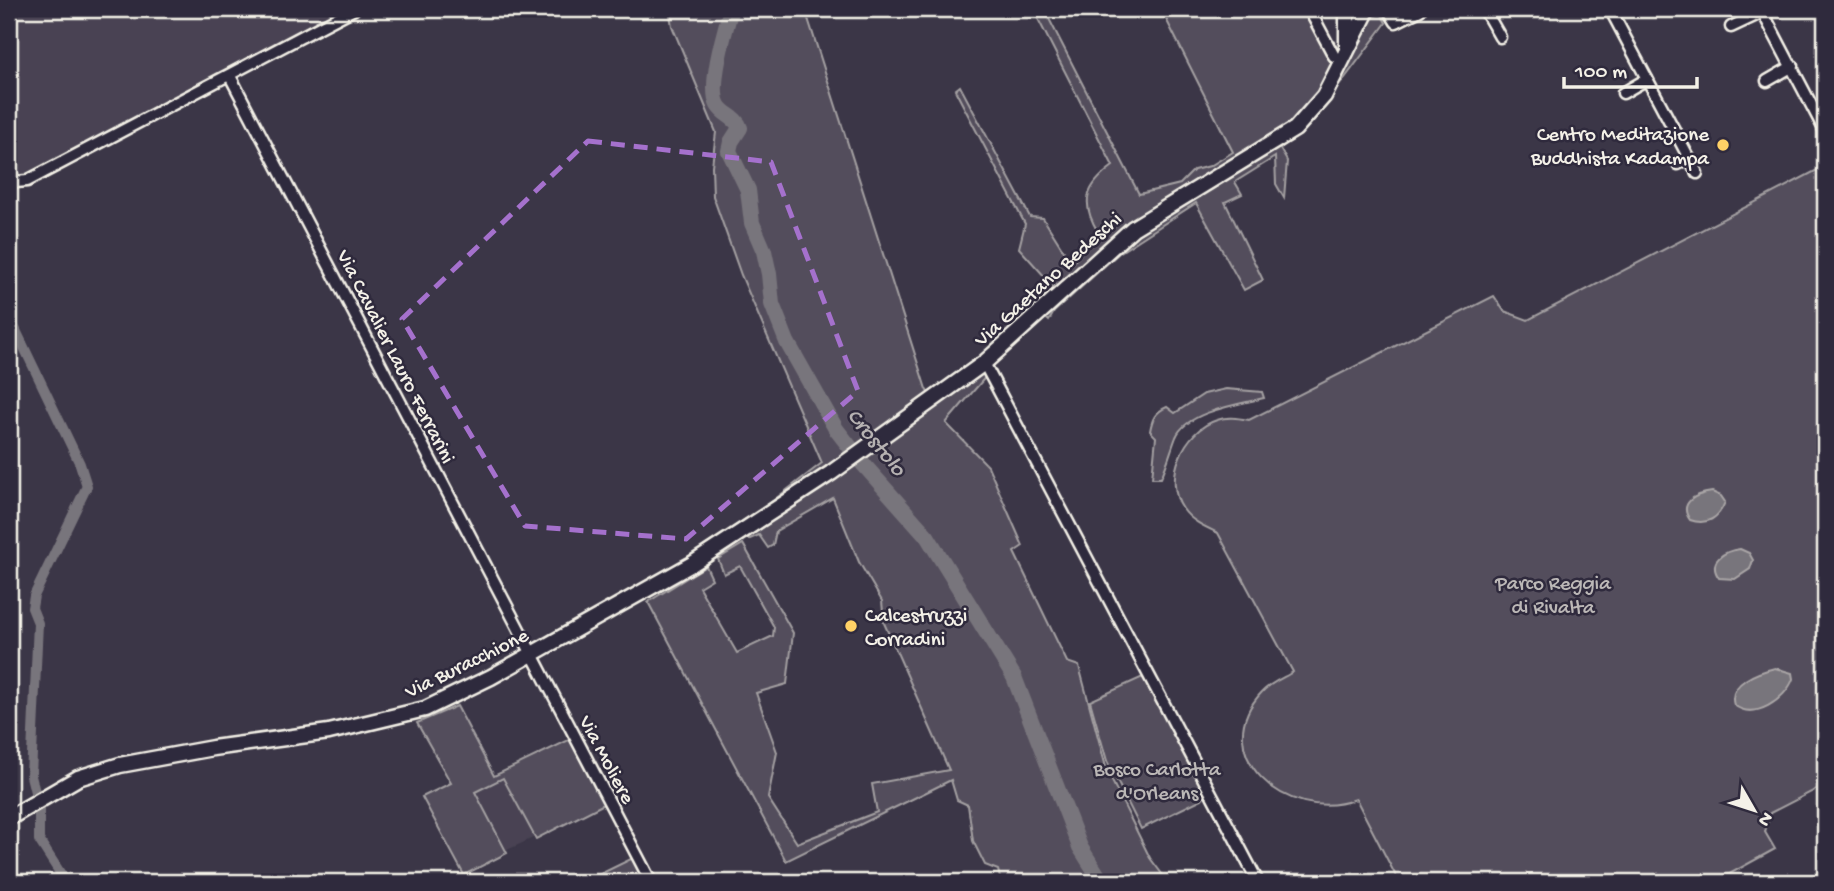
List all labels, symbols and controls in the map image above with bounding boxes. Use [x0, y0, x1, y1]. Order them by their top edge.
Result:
scale bar [1564, 46, 1698, 90]
text: 100 m [1574, 61, 1627, 86]
place label: Centro Meditazione Buddhista Kadampa [1530, 124, 1710, 173]
marker: Centro Meditazione Buddhista Kadampa [1715, 137, 1731, 153]
street label: Via Gaetano Bedeschi [970, 208, 1128, 354]
street label: Via Cavalier Lauro Ferrarini [329, 246, 459, 469]
water label: Crostolo [840, 404, 911, 483]
park label: Parco Reggia di Rivalta [1494, 573, 1612, 622]
place label: Calcestruzzi Corradini [865, 605, 967, 654]
marker: Calcestruzzi Corradini [843, 618, 859, 634]
street label: Via Buracchione [401, 624, 534, 706]
street label: Via Moliere [571, 711, 639, 810]
park label: Bosco Carlotta d'Orleans [1092, 759, 1222, 808]
north arrow [1718, 776, 1788, 846]
text: N [1752, 806, 1777, 831]

